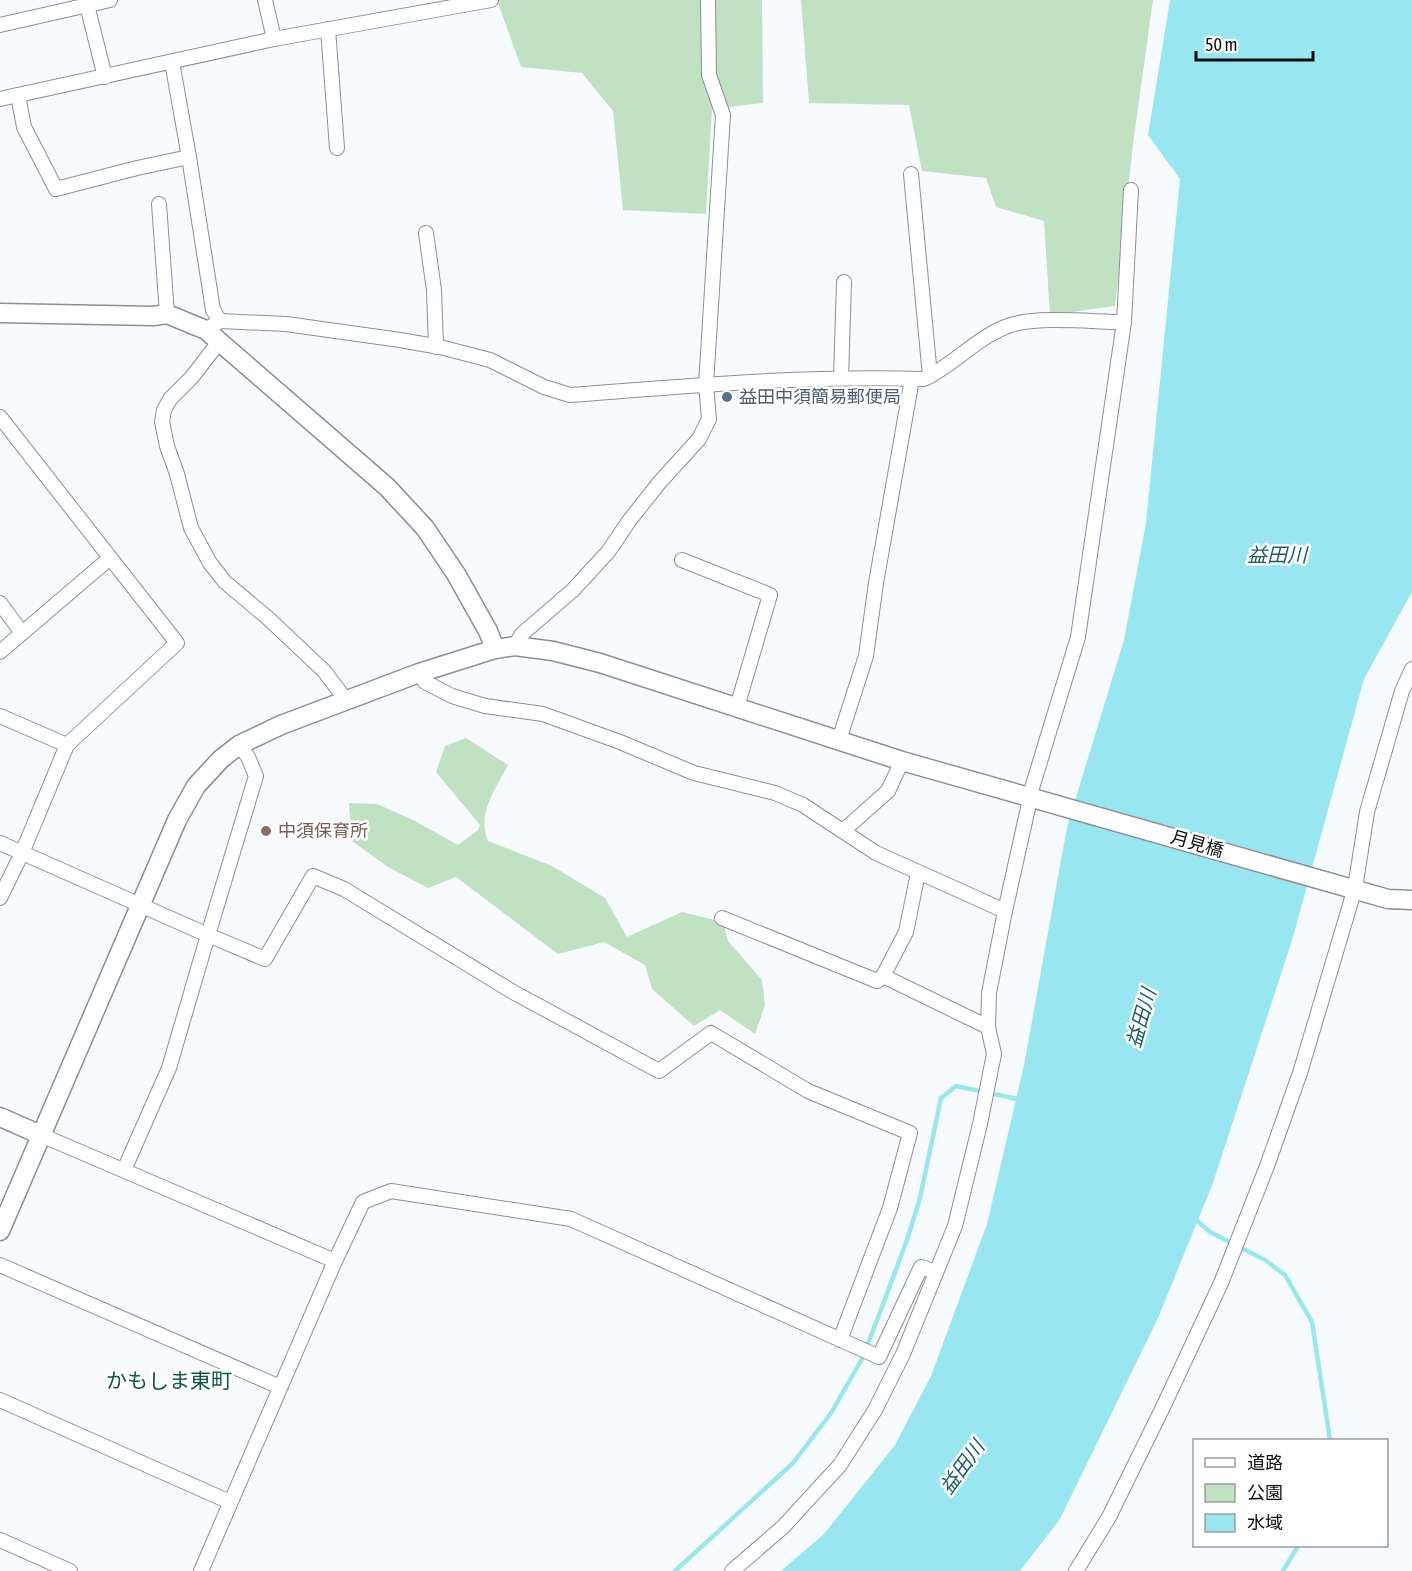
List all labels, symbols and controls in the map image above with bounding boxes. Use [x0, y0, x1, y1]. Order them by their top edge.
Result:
scale bar [1196, 24, 1313, 62]
text: 50 m [1205, 34, 1237, 55]
place label: 益田中須簡易郵便局 [739, 386, 901, 407]
marker: 益田中須簡易郵便局 [720, 390, 734, 404]
water label: 益田川 [1247, 543, 1309, 566]
place label: 中須保育所 [278, 820, 368, 841]
marker: 中須保育所 [259, 824, 273, 838]
street label: 月見橋 [1168, 826, 1226, 861]
water label: 益田川 [1121, 984, 1160, 1050]
district label: かもしま東町 [106, 1368, 232, 1392]
water label: 益田川 [935, 1434, 990, 1498]
legend [1193, 1439, 1388, 1547]
text: 道路 [1247, 1452, 1283, 1473]
text: 公園 [1247, 1482, 1283, 1503]
text: 水域 [1247, 1512, 1283, 1533]

